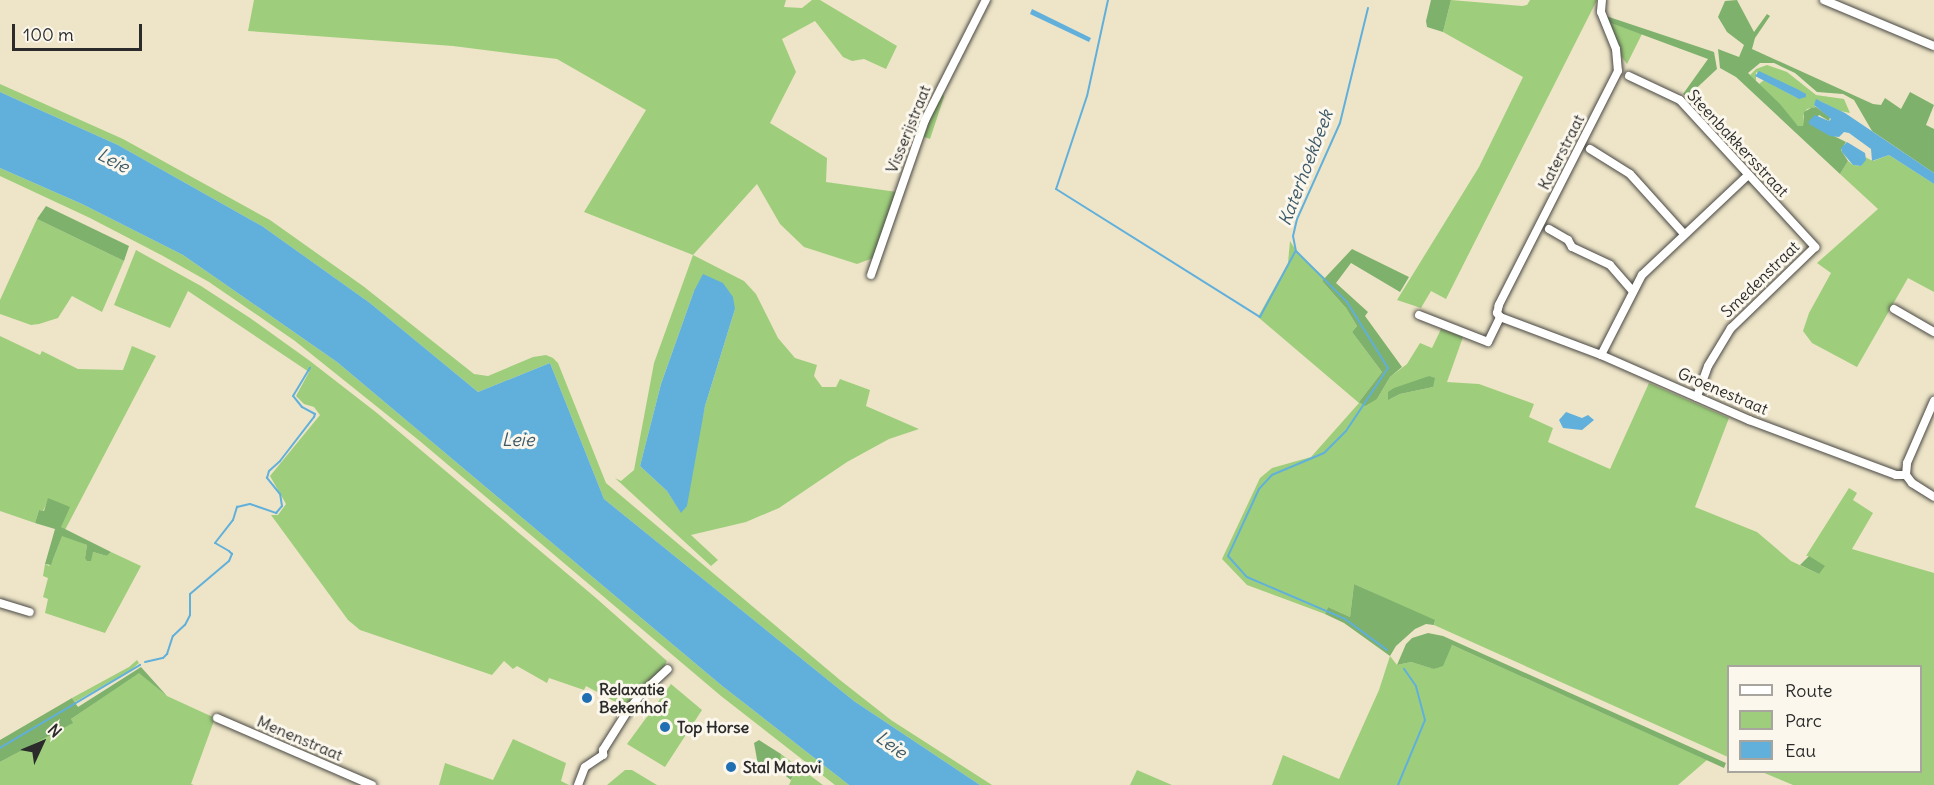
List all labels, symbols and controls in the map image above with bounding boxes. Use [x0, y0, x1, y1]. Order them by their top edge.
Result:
scale bar [15, 12, 146, 50]
text: 100 m [23, 23, 74, 46]
street label: Visserijstraat [882, 82, 934, 176]
street label: Steenbakkersstraat [1683, 85, 1793, 201]
water label: Katerhoekbeek [1274, 107, 1338, 229]
street label: Katerstraat [1534, 111, 1588, 193]
water label: Leie [94, 144, 132, 178]
street label: Smedenstraat [1717, 237, 1803, 321]
street label: Groenestraat [1675, 363, 1771, 419]
water label: Leie [502, 429, 534, 451]
legend [1727, 665, 1922, 773]
place label: Relaxatie Bekenhof [599, 679, 667, 717]
text: Route [1785, 679, 1833, 702]
marker: Relaxatie Bekenhof [580, 691, 594, 705]
text: Parc [1785, 709, 1822, 732]
street label: Menenstraat [254, 711, 346, 765]
north arrow [12, 713, 72, 773]
place label: Top Horse [677, 717, 749, 737]
text: N [44, 720, 66, 741]
marker: Top Horse [658, 720, 672, 734]
water label: Leie [871, 727, 911, 763]
text: Eau [1785, 739, 1816, 762]
place label: Stal Matovi [743, 757, 821, 777]
marker: Stal Matovi [724, 760, 738, 774]

